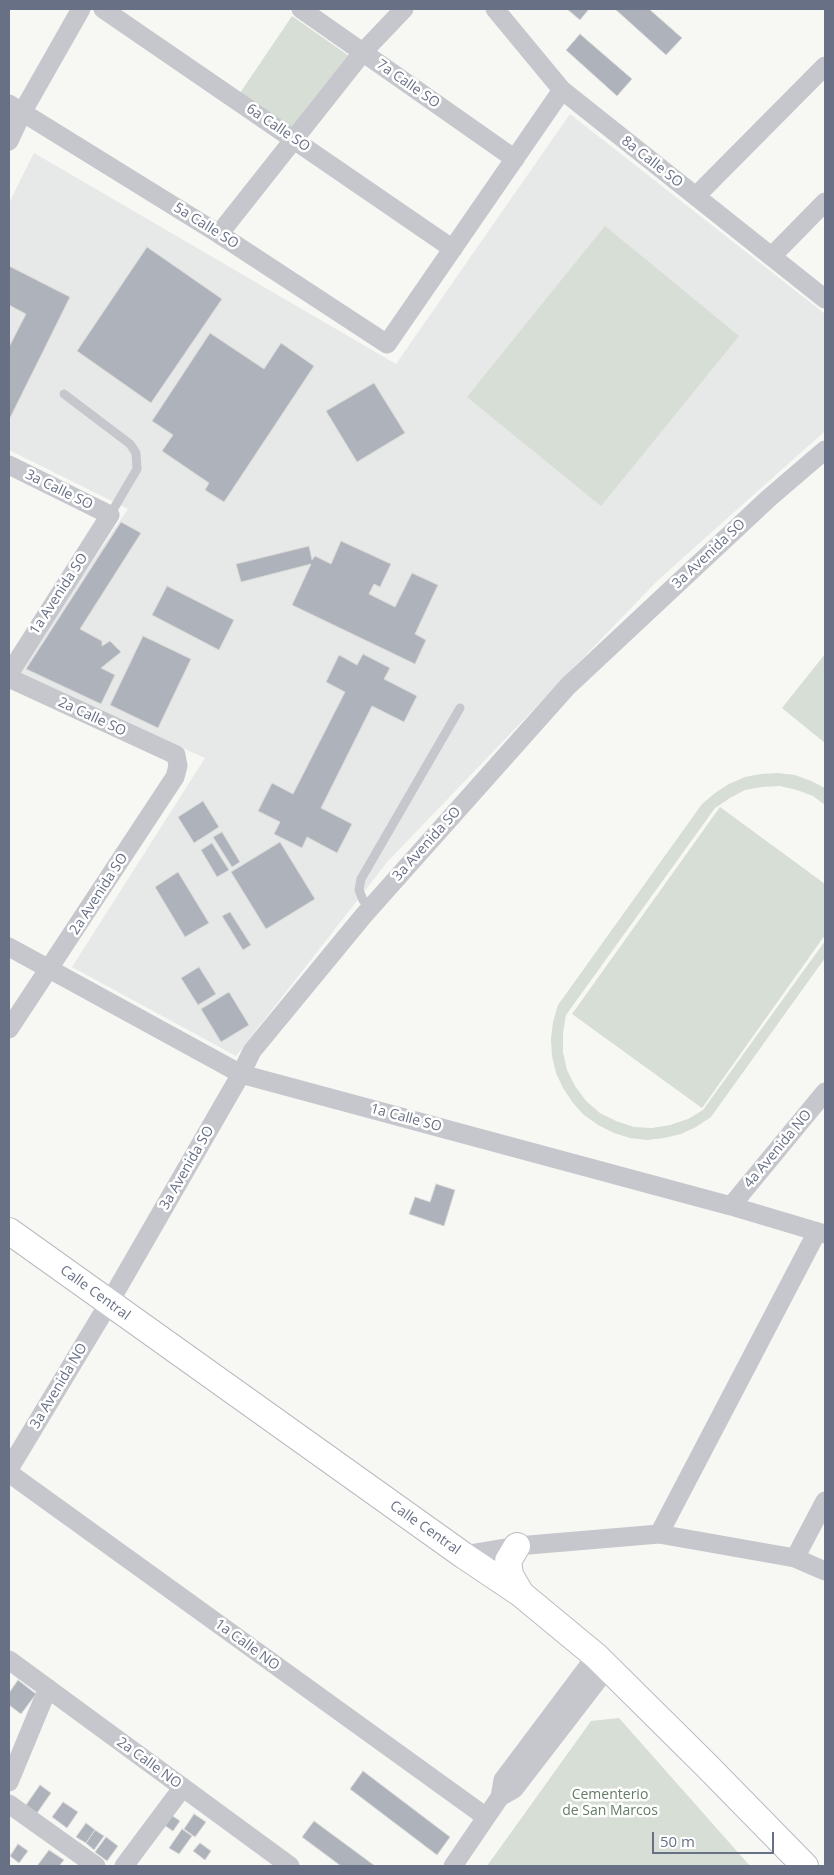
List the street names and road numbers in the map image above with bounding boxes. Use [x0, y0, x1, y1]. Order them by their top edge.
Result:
street label: 7a Calle SO [373, 56, 443, 112]
street label: 6a Calle SO [243, 101, 313, 155]
street label: 8a Calle SO [618, 133, 686, 191]
street label: 5a Calle SO [171, 199, 241, 253]
street label: 3a Calle SO [22, 466, 96, 514]
street label: 3a Avenida SO [669, 516, 749, 592]
street label: 1a Avenida SO [26, 550, 92, 638]
street label: 2a Calle SO [55, 694, 129, 740]
street label: 3a Avenida SO [389, 804, 465, 884]
street label: 2a Avenida SO [66, 850, 132, 938]
street label: 1a Calle SO [368, 1100, 444, 1136]
street label: 4a Avenida NO [740, 1107, 816, 1191]
street label: 3a Avenida SO [156, 1123, 218, 1213]
street label: Calle Central [57, 1262, 133, 1324]
street label: 3a Avenida NO [27, 1340, 91, 1432]
street label: Calle Central [386, 1497, 464, 1559]
street label: 1a Calle NO [211, 1616, 283, 1674]
street label: 2a Calle NO [113, 1734, 185, 1792]

